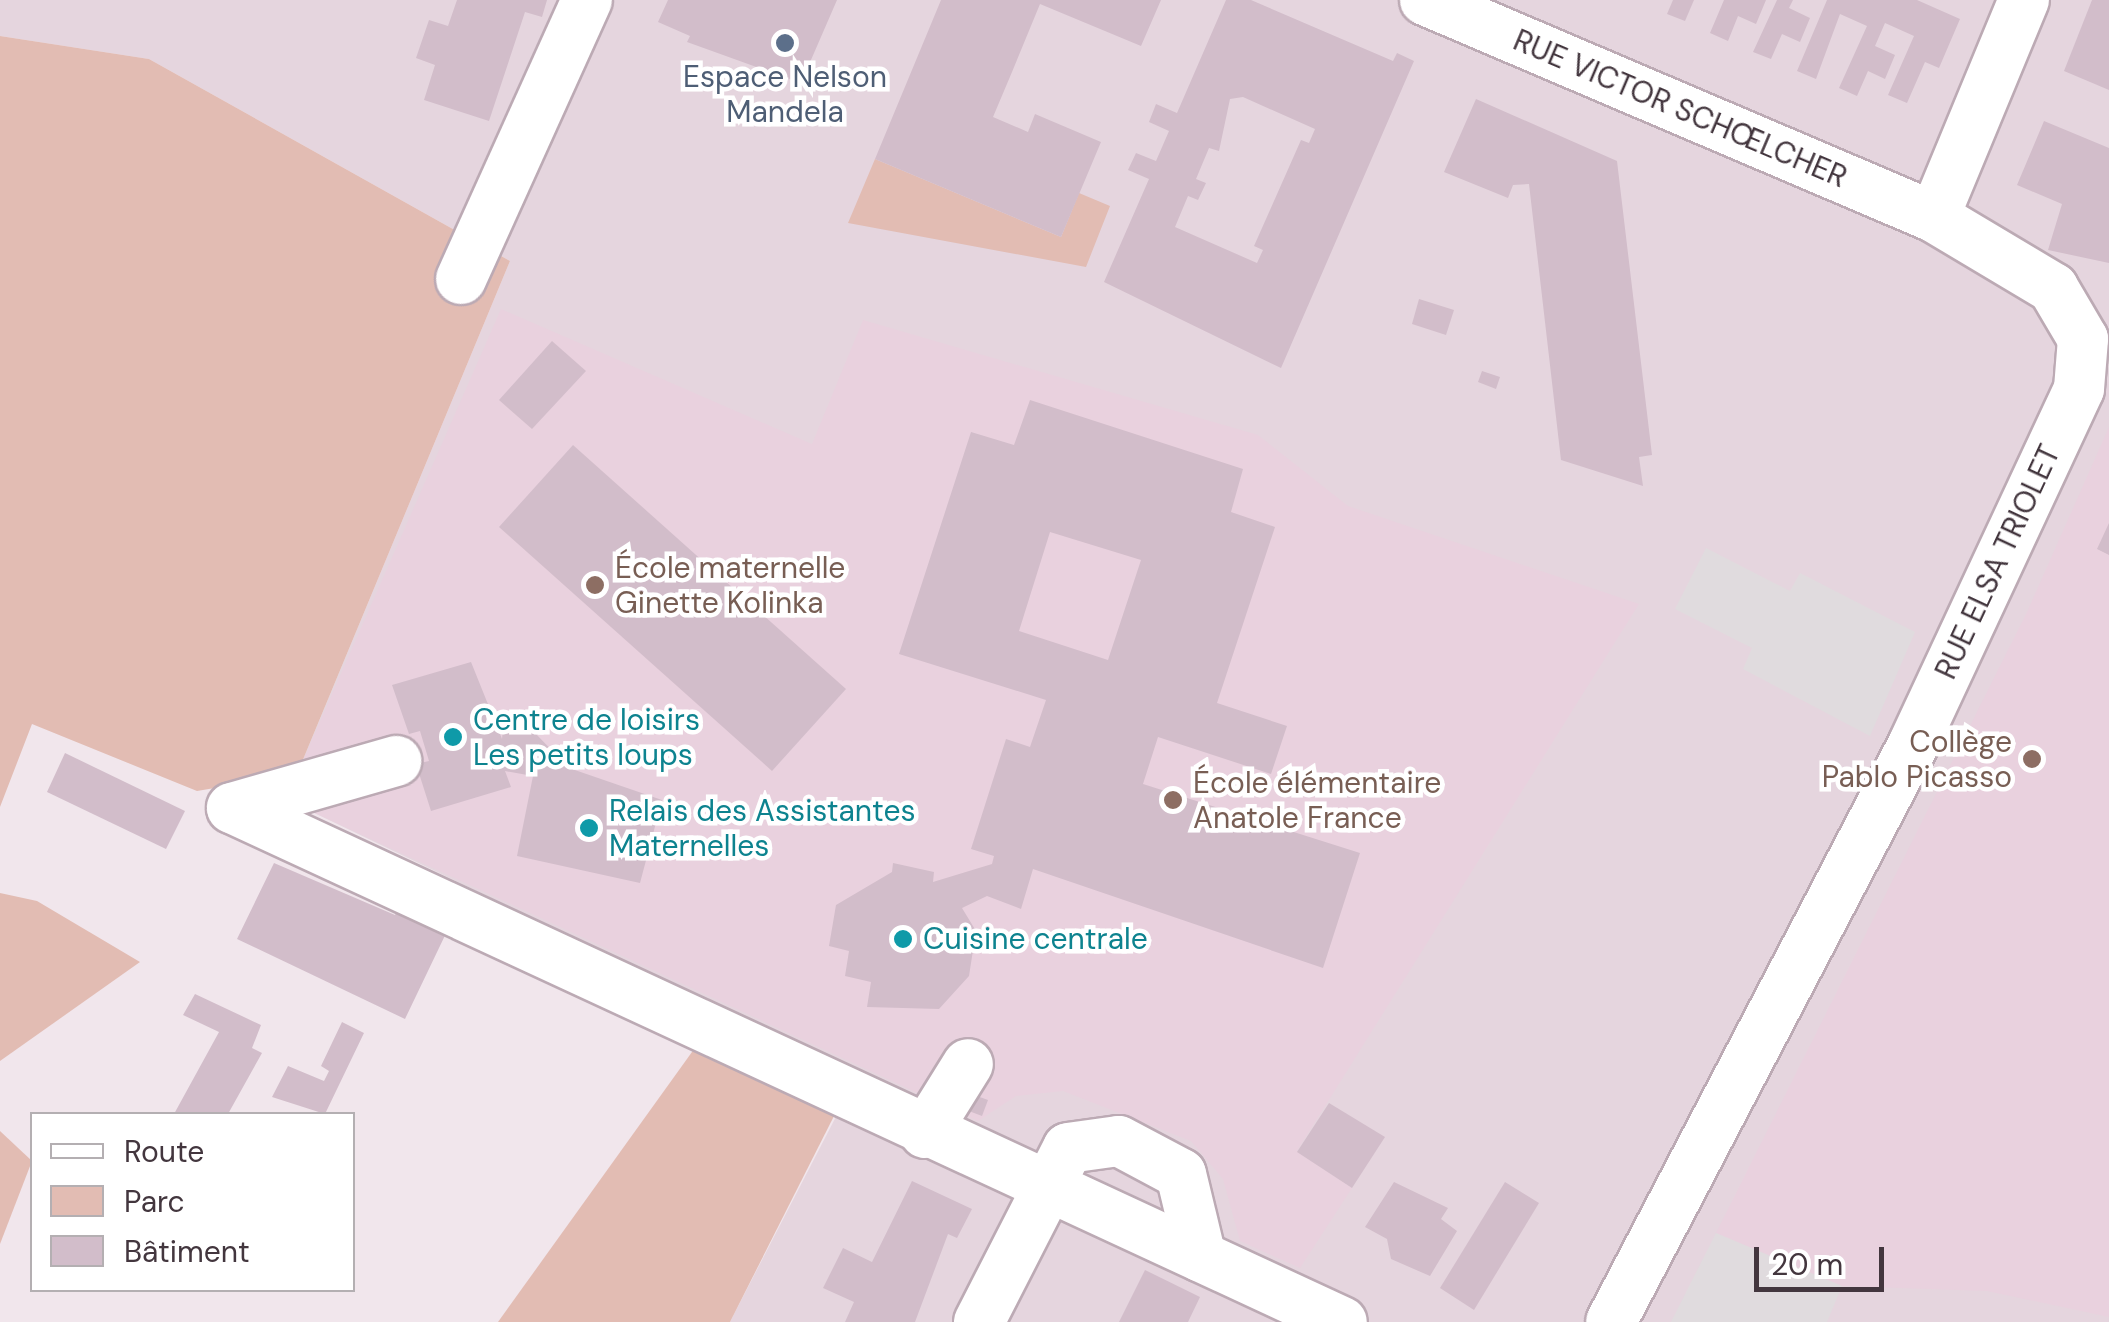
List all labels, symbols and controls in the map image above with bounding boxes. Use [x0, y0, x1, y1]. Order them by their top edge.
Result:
street label: RUE VICTOR SCHŒLCHER [1508, 22, 1852, 196]
marker: Espace Nelson Mandela [774, 32, 796, 54]
place label: Espace Nelson Mandela [683, 59, 887, 130]
street label: RUE ELSA TRIOLET [1928, 439, 2068, 685]
place label: École maternelle Ginette Kolinka [615, 550, 845, 620]
marker: École maternelle Ginette Kolinka [584, 574, 606, 596]
place label: Centre de loisirs Les petits loups [473, 702, 700, 772]
place label: Collège Pablo Picasso [1822, 724, 2012, 794]
marker: Centre de loisirs Les petits loups [442, 726, 464, 748]
marker: Collège Pablo Picasso [2021, 748, 2043, 770]
place label: École élémentaire Anatole France [1193, 765, 1441, 836]
marker: École élémentaire Anatole France [1162, 789, 1184, 811]
place label: Relais des Assistantes Maternelles [609, 793, 915, 864]
marker: Relais des Assistantes Maternelles [578, 817, 600, 839]
place label: Cuisine centrale [923, 921, 1148, 957]
marker: Cuisine centrale [892, 928, 914, 950]
legend [30, 1112, 355, 1292]
text: Route [124, 1132, 204, 1171]
text: Parc [124, 1182, 185, 1221]
scale bar [1759, 1227, 1889, 1289]
text: Bâtiment [124, 1232, 250, 1271]
text: 20 m [1771, 1245, 1843, 1284]

